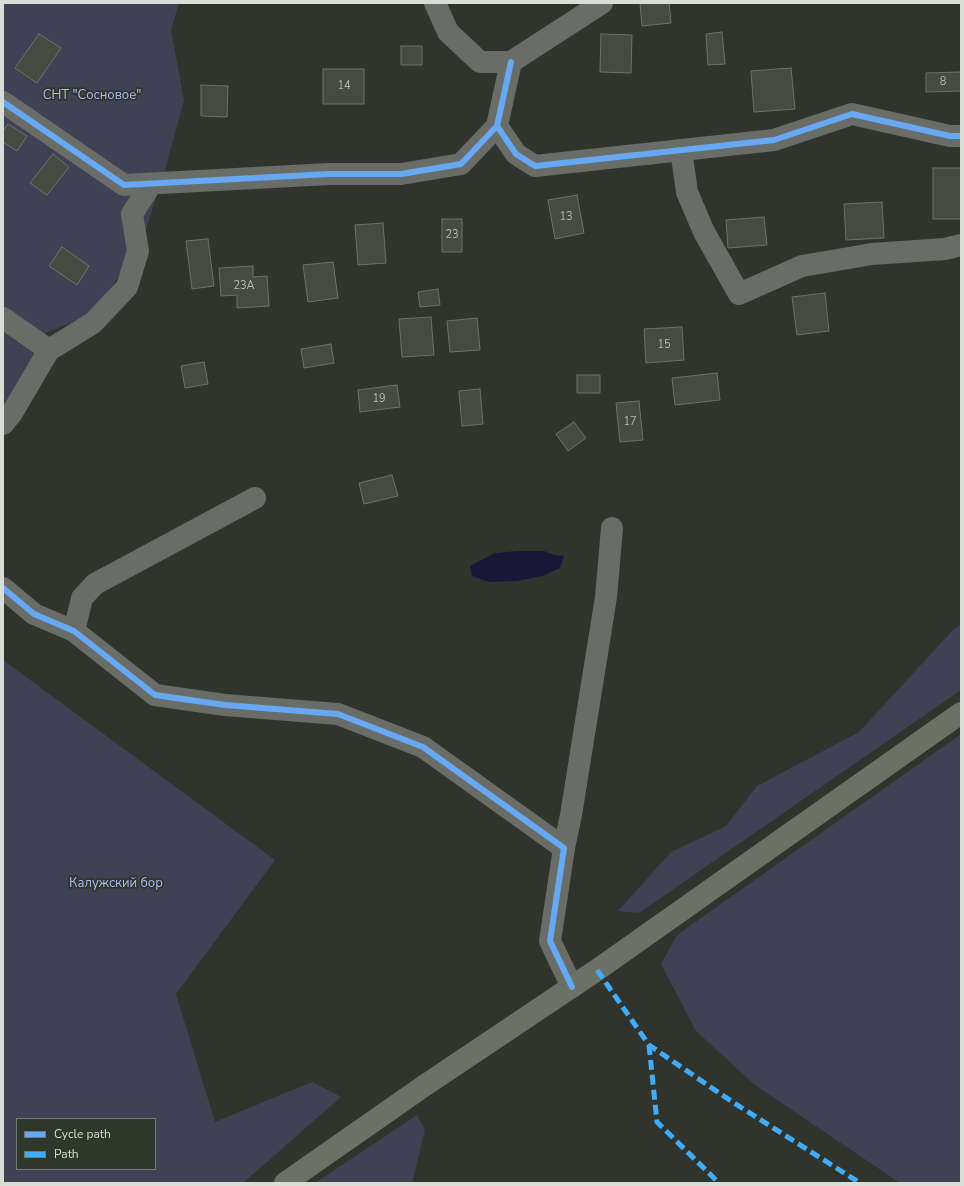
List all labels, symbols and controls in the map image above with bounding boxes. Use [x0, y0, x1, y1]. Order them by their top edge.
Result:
house number: 8 [940, 75, 946, 89]
house number: 14 [337, 79, 351, 93]
park label: СНТ "Сосновое" [43, 88, 141, 104]
house number: 13 [559, 210, 573, 224]
house number: 23 [445, 228, 459, 242]
house number: 23А [233, 279, 255, 293]
house number: 15 [657, 338, 671, 352]
house number: 19 [372, 392, 386, 406]
house number: 17 [623, 415, 637, 429]
park label: Калужский бор [69, 876, 163, 892]
legend [16, 1118, 156, 1170]
text: Cycle path [54, 1126, 111, 1142]
text: Path [54, 1146, 79, 1162]

